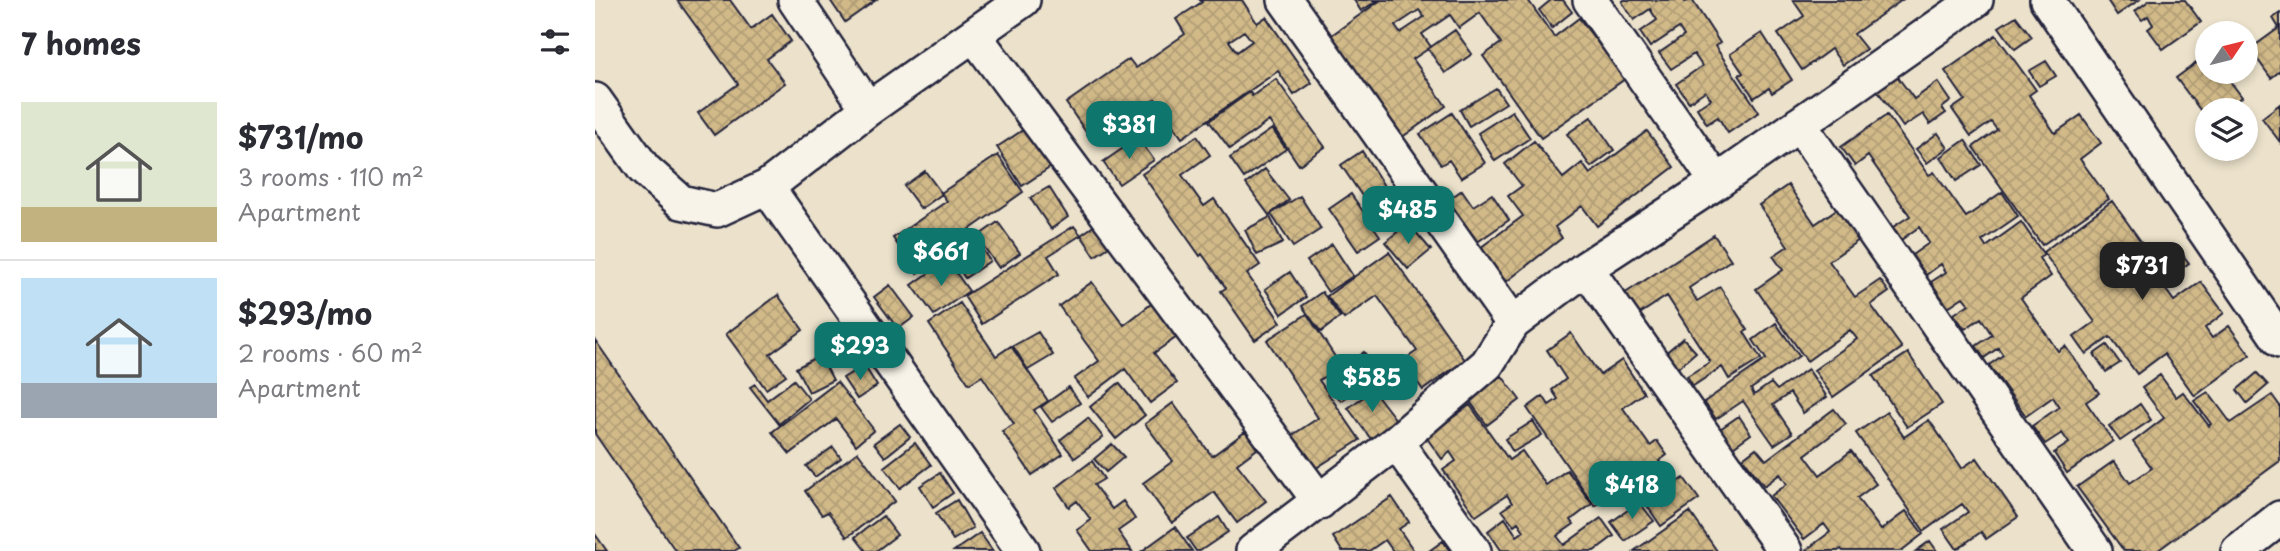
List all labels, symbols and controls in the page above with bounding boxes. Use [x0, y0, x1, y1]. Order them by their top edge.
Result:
text: 7 homes [21, 20, 141, 65]
north arrow [2195, 21, 2257, 84]
map controls [2195, 21, 2258, 161]
icon: filters [536, 23, 574, 61]
button: layers [2195, 98, 2258, 161]
pin: $381 [1088, 102, 1170, 161]
text: $381 [1102, 106, 1156, 141]
text: $731/mo [238, 114, 363, 159]
icon: home [77, 130, 161, 214]
text: 3 rooms · 110 m² [238, 159, 424, 194]
pin: $485 [1367, 187, 1449, 246]
text: $485 [1378, 191, 1438, 226]
text: Apartment [238, 194, 361, 229]
pin: $661 [900, 229, 982, 288]
text: $661 [913, 233, 969, 268]
pin: $731 [2101, 243, 2183, 302]
text: $731 [2116, 247, 2168, 282]
text: $293/mo [238, 290, 372, 335]
icon: home [77, 306, 161, 390]
pin: $293 [819, 322, 901, 382]
text: $293 [830, 327, 890, 362]
text: 2 rooms · 60 m² [238, 335, 423, 370]
pin: $585 [1331, 354, 1413, 414]
text: $585 [1343, 359, 1401, 394]
text: Apartment [238, 370, 361, 405]
pin: $418 [1591, 462, 1673, 521]
text: $418 [1605, 466, 1659, 501]

